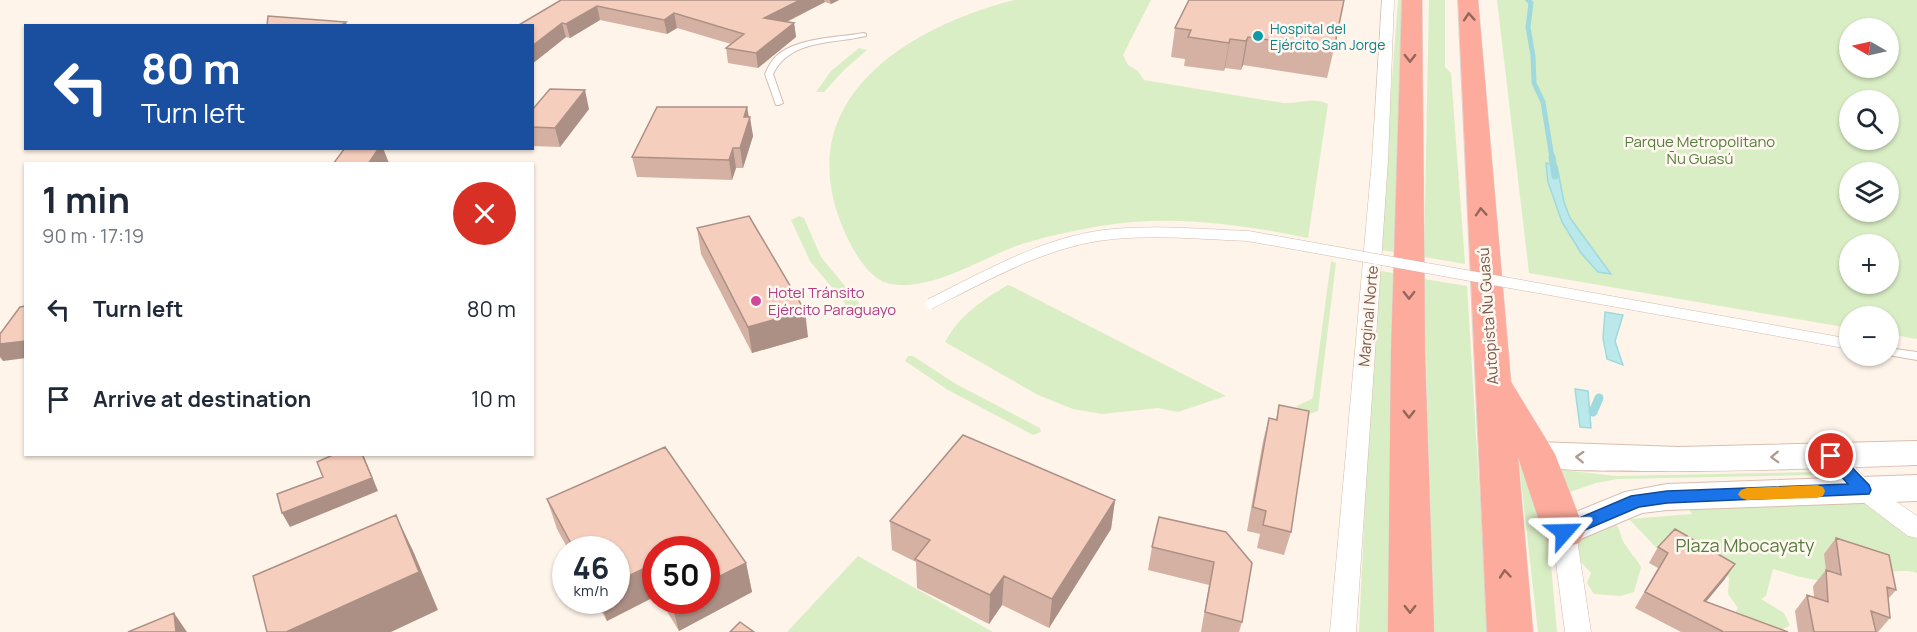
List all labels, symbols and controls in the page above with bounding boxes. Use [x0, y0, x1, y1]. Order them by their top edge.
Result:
one-way arrow [1462, 12, 1475, 21]
north arrow [1839, 18, 1899, 78]
map controls [1839, 18, 1899, 366]
place label: Hospital del Ejército San Jorge [1270, 19, 1385, 54]
marker: Hospital del Ejército San Jorge [1251, 29, 1265, 43]
text: 80 m [141, 39, 241, 97]
icon: left [42, 48, 120, 126]
one-way arrow [1404, 54, 1417, 63]
button: search [1839, 90, 1899, 150]
text: Turn left [141, 94, 245, 131]
park label: Parque Metropolitano Ñu Guasú [1625, 131, 1775, 169]
button: layers [1839, 162, 1899, 222]
text: 1 min [42, 175, 130, 224]
button: close [453, 182, 516, 245]
one-way arrow [1475, 207, 1488, 216]
text: 90 m · 17:19 [42, 222, 144, 249]
button: + [1839, 234, 1899, 294]
street label: Autopista Ñu Guasú [1473, 247, 1503, 385]
street label: Marginal Norte [1353, 264, 1383, 367]
place label: Hotel Tránsito Ejército Paraguayo [768, 282, 896, 320]
one-way arrow [1403, 291, 1415, 300]
icon: left [42, 293, 75, 326]
text: Turn left [93, 294, 183, 324]
text: 80 m [467, 294, 516, 324]
marker: Hotel Tránsito Ejército Paraguayo [749, 294, 763, 308]
button: − [1839, 306, 1899, 366]
icon: arrive [42, 383, 75, 416]
text: Arrive at destination [93, 384, 311, 414]
text: 10 m [471, 384, 516, 414]
one-way arrow [1403, 409, 1415, 418]
pin [1805, 430, 1856, 481]
icon: arrive [1814, 439, 1847, 472]
one-way arrow [1575, 451, 1584, 464]
one-way arrow [1770, 451, 1779, 464]
position arrow [1532, 500, 1596, 564]
park label: Plaza Mbocayaty [1675, 533, 1815, 557]
speed limit sign: 50 [642, 536, 720, 614]
text: 46 [573, 547, 609, 588]
one-way arrow [1499, 569, 1512, 578]
text: km/h [574, 580, 608, 601]
one-way arrow [1404, 604, 1416, 613]

